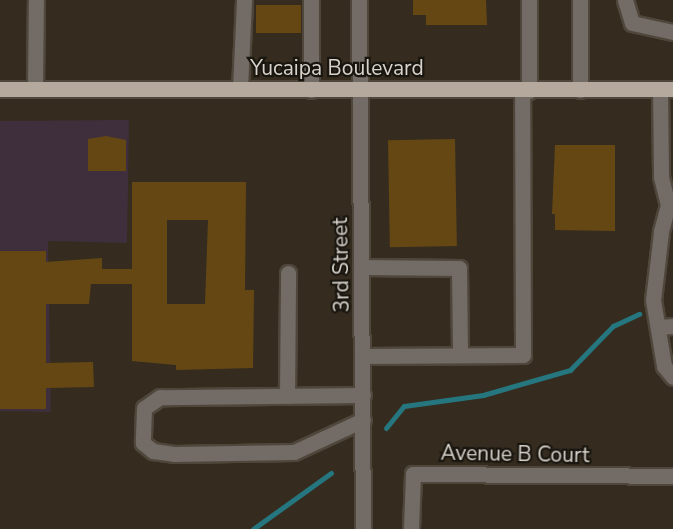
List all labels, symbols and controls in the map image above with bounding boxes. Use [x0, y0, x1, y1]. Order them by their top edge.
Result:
street label: Yucaipa Boulevard [250, 55, 424, 81]
street label: 3rd Street [328, 217, 354, 313]
street label: Avenue B Court [440, 440, 590, 468]

